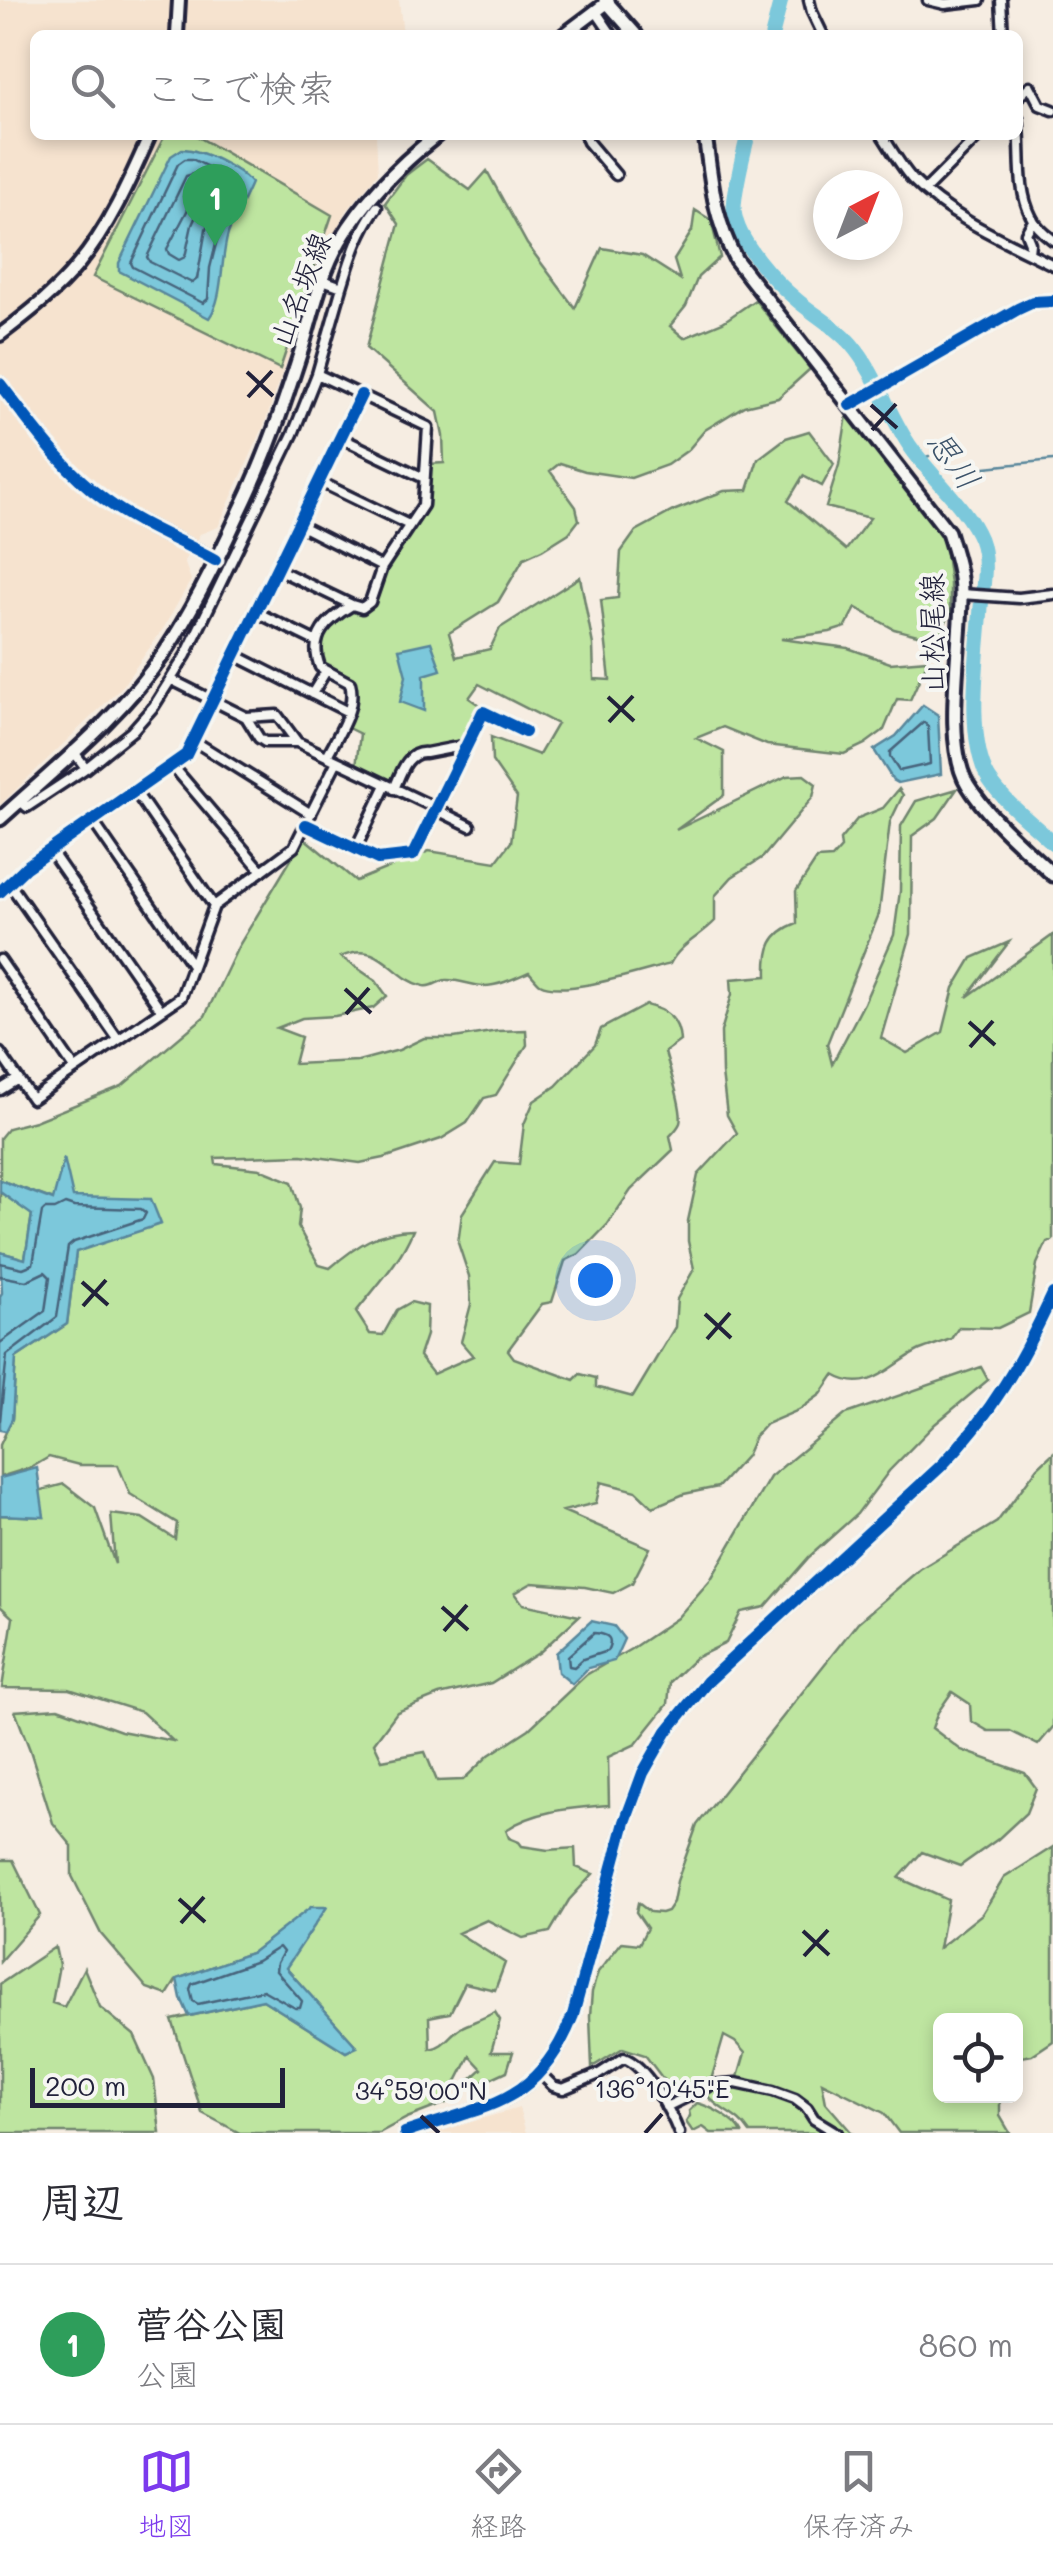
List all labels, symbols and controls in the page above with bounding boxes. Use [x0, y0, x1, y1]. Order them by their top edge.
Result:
search box [30, 30, 1023, 140]
icon: search [65, 58, 120, 113]
text: ここで検索 [145, 62, 335, 112]
pin: 1 [182, 164, 248, 246]
north arrow [813, 170, 903, 260]
street label: 山名坂線 [259, 226, 339, 352]
water label: 思川 [919, 421, 991, 497]
street label: 山松尾線 [911, 573, 951, 693]
your location [570, 1255, 621, 1306]
map controls [933, 2013, 1023, 2103]
button: locate [933, 2013, 1023, 2103]
scale bar [30, 2063, 285, 2108]
text: 200 m [45, 2067, 126, 2103]
text: 136°10'45"E [594, 2072, 730, 2104]
text: 34°59'00"N [355, 2074, 487, 2106]
text: 周辺 [40, 2173, 124, 2228]
text: 菅谷公園 [135, 2298, 287, 2348]
text: 1 [65, 2323, 80, 2365]
text: 860 m [919, 2323, 1013, 2365]
text: 公園 [135, 2352, 199, 2394]
tab: 地図 [138, 2444, 194, 2544]
tab: 経路 [470, 2444, 527, 2544]
tab: 保存済み [803, 2444, 915, 2544]

